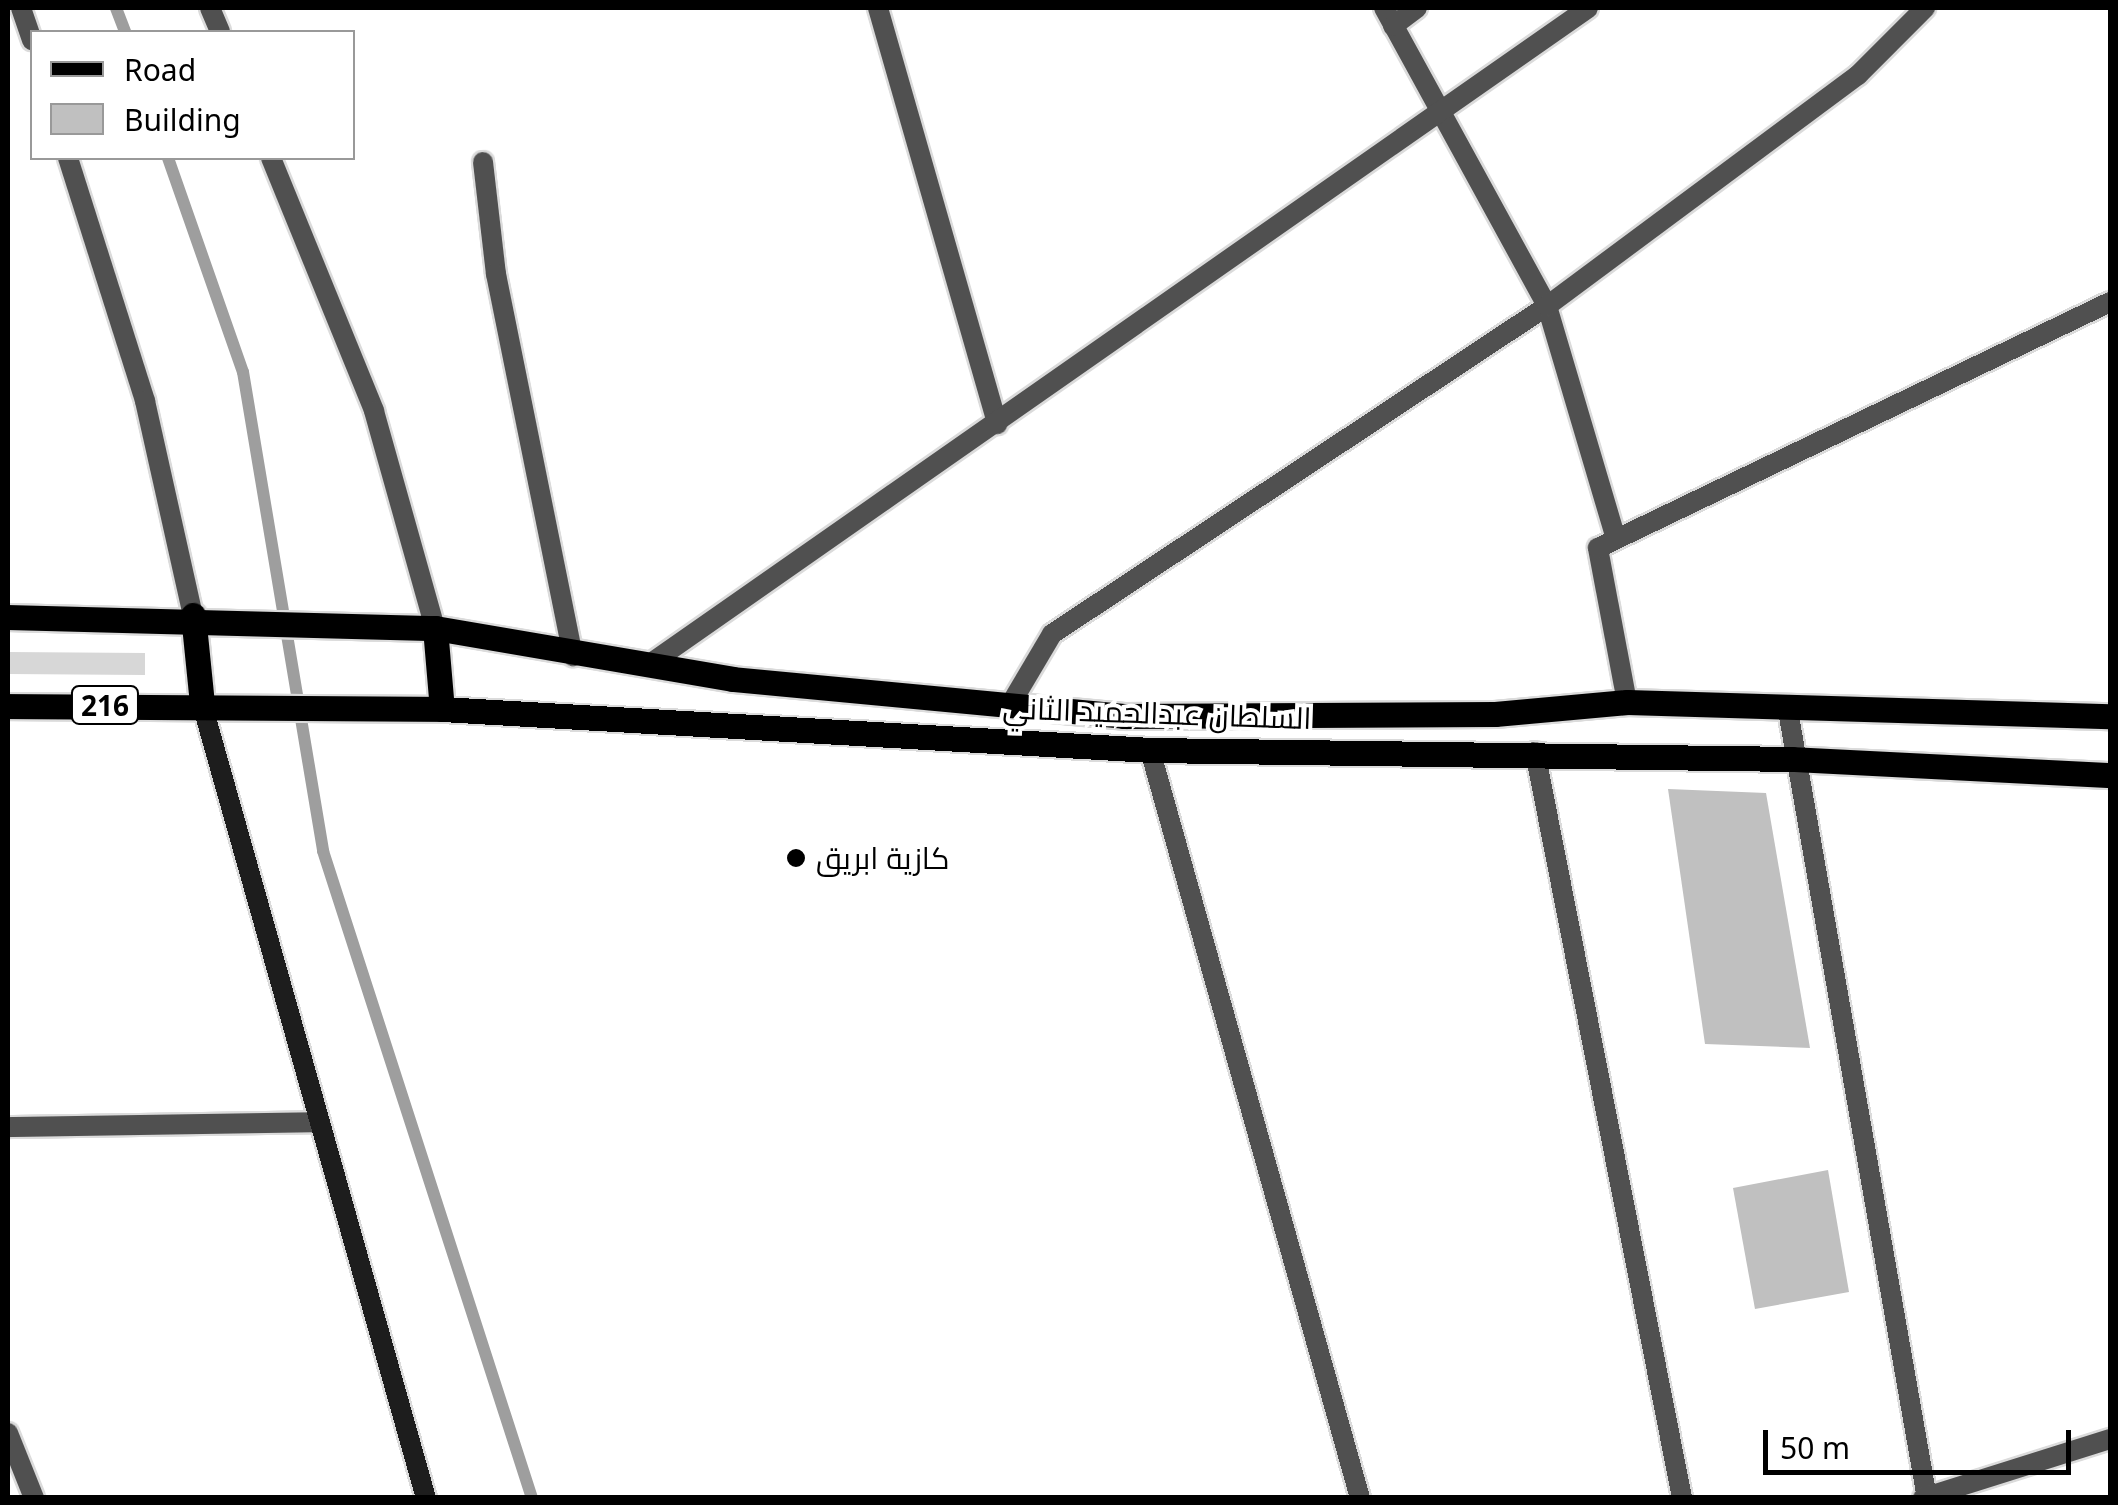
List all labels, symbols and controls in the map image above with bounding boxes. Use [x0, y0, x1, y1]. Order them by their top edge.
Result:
legend [30, 30, 355, 160]
text: Road [124, 49, 196, 90]
text: Building [124, 99, 241, 140]
road number: 216 [70, 682, 140, 728]
street label: السلطان عبدالحميد الثاني [1002, 690, 1312, 736]
place label: كازية ابريق [816, 840, 949, 876]
marker: كازية ابريق [785, 847, 807, 869]
scale bar [1768, 1410, 2076, 1472]
text: 50 m [1780, 1427, 1850, 1468]

